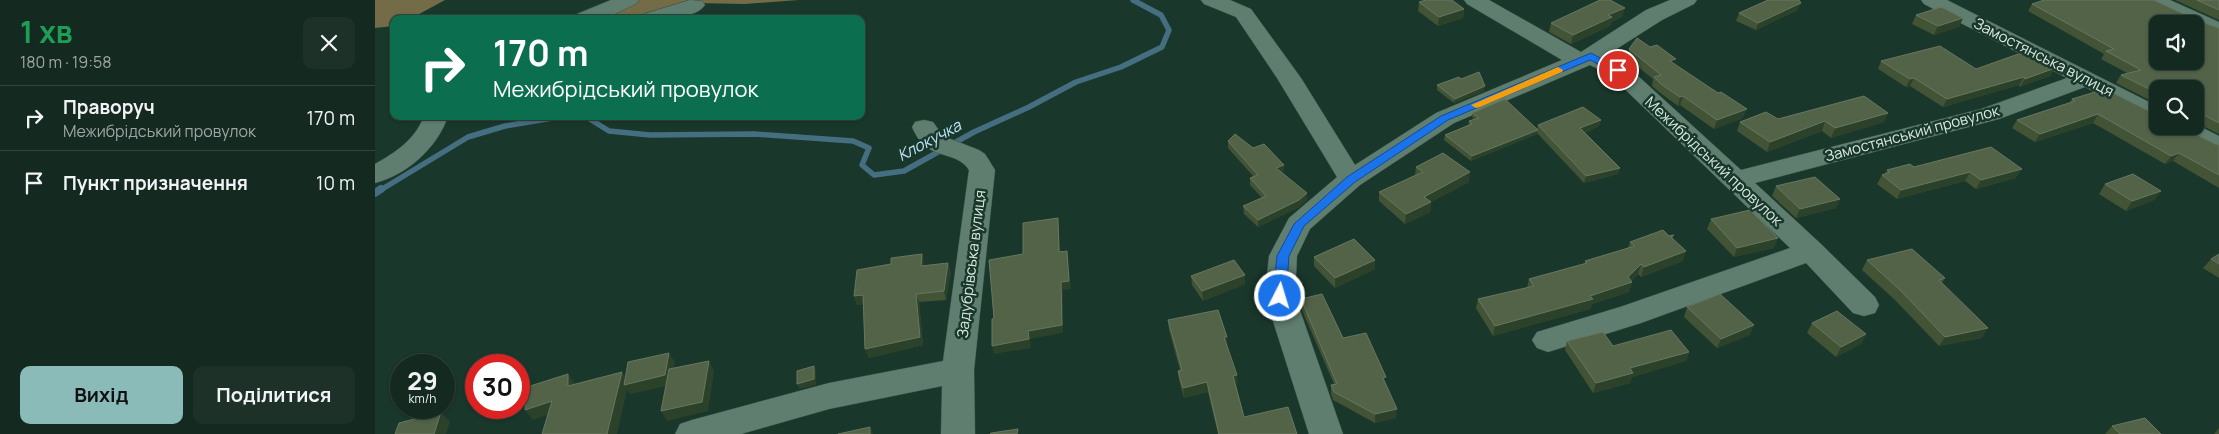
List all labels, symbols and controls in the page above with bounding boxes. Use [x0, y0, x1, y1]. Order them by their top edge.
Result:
text: 1 хв [20, 11, 73, 52]
street label: Замостянська вулиця [1970, 13, 2118, 101]
map controls [2149, 15, 2204, 135]
button: sound [2149, 15, 2204, 70]
button: close [303, 17, 355, 69]
text: 170 m [493, 29, 589, 77]
icon: right [410, 35, 475, 100]
pin [1597, 49, 1639, 91]
text: 180 m · 19:58 [20, 51, 112, 73]
icon: arrive [1604, 56, 1632, 84]
text: Межибрідський провулок [493, 74, 758, 104]
button: search [2149, 80, 2204, 135]
street label: Межибрідський провулок [1641, 92, 1788, 231]
text: Праворуч [63, 94, 155, 120]
street label: Замостянський провулок [1822, 99, 2002, 166]
icon: right [20, 104, 48, 132]
text: 170 m [307, 105, 355, 131]
water label: Клокучка [893, 113, 966, 166]
text: Межибрідський провулок [63, 120, 256, 142]
icon: arrive [20, 169, 48, 197]
text: Пункт призначення [63, 170, 248, 196]
text: 10 m [316, 170, 355, 196]
street label: Задубрівська вулиця [952, 189, 990, 339]
position arrow [1253, 269, 1305, 321]
speed limit sign: 30 [465, 354, 530, 419]
text: 29 [407, 363, 438, 398]
button: Вихід [20, 366, 183, 424]
button: Поділитися [193, 366, 355, 424]
text: km/h [409, 390, 436, 407]

